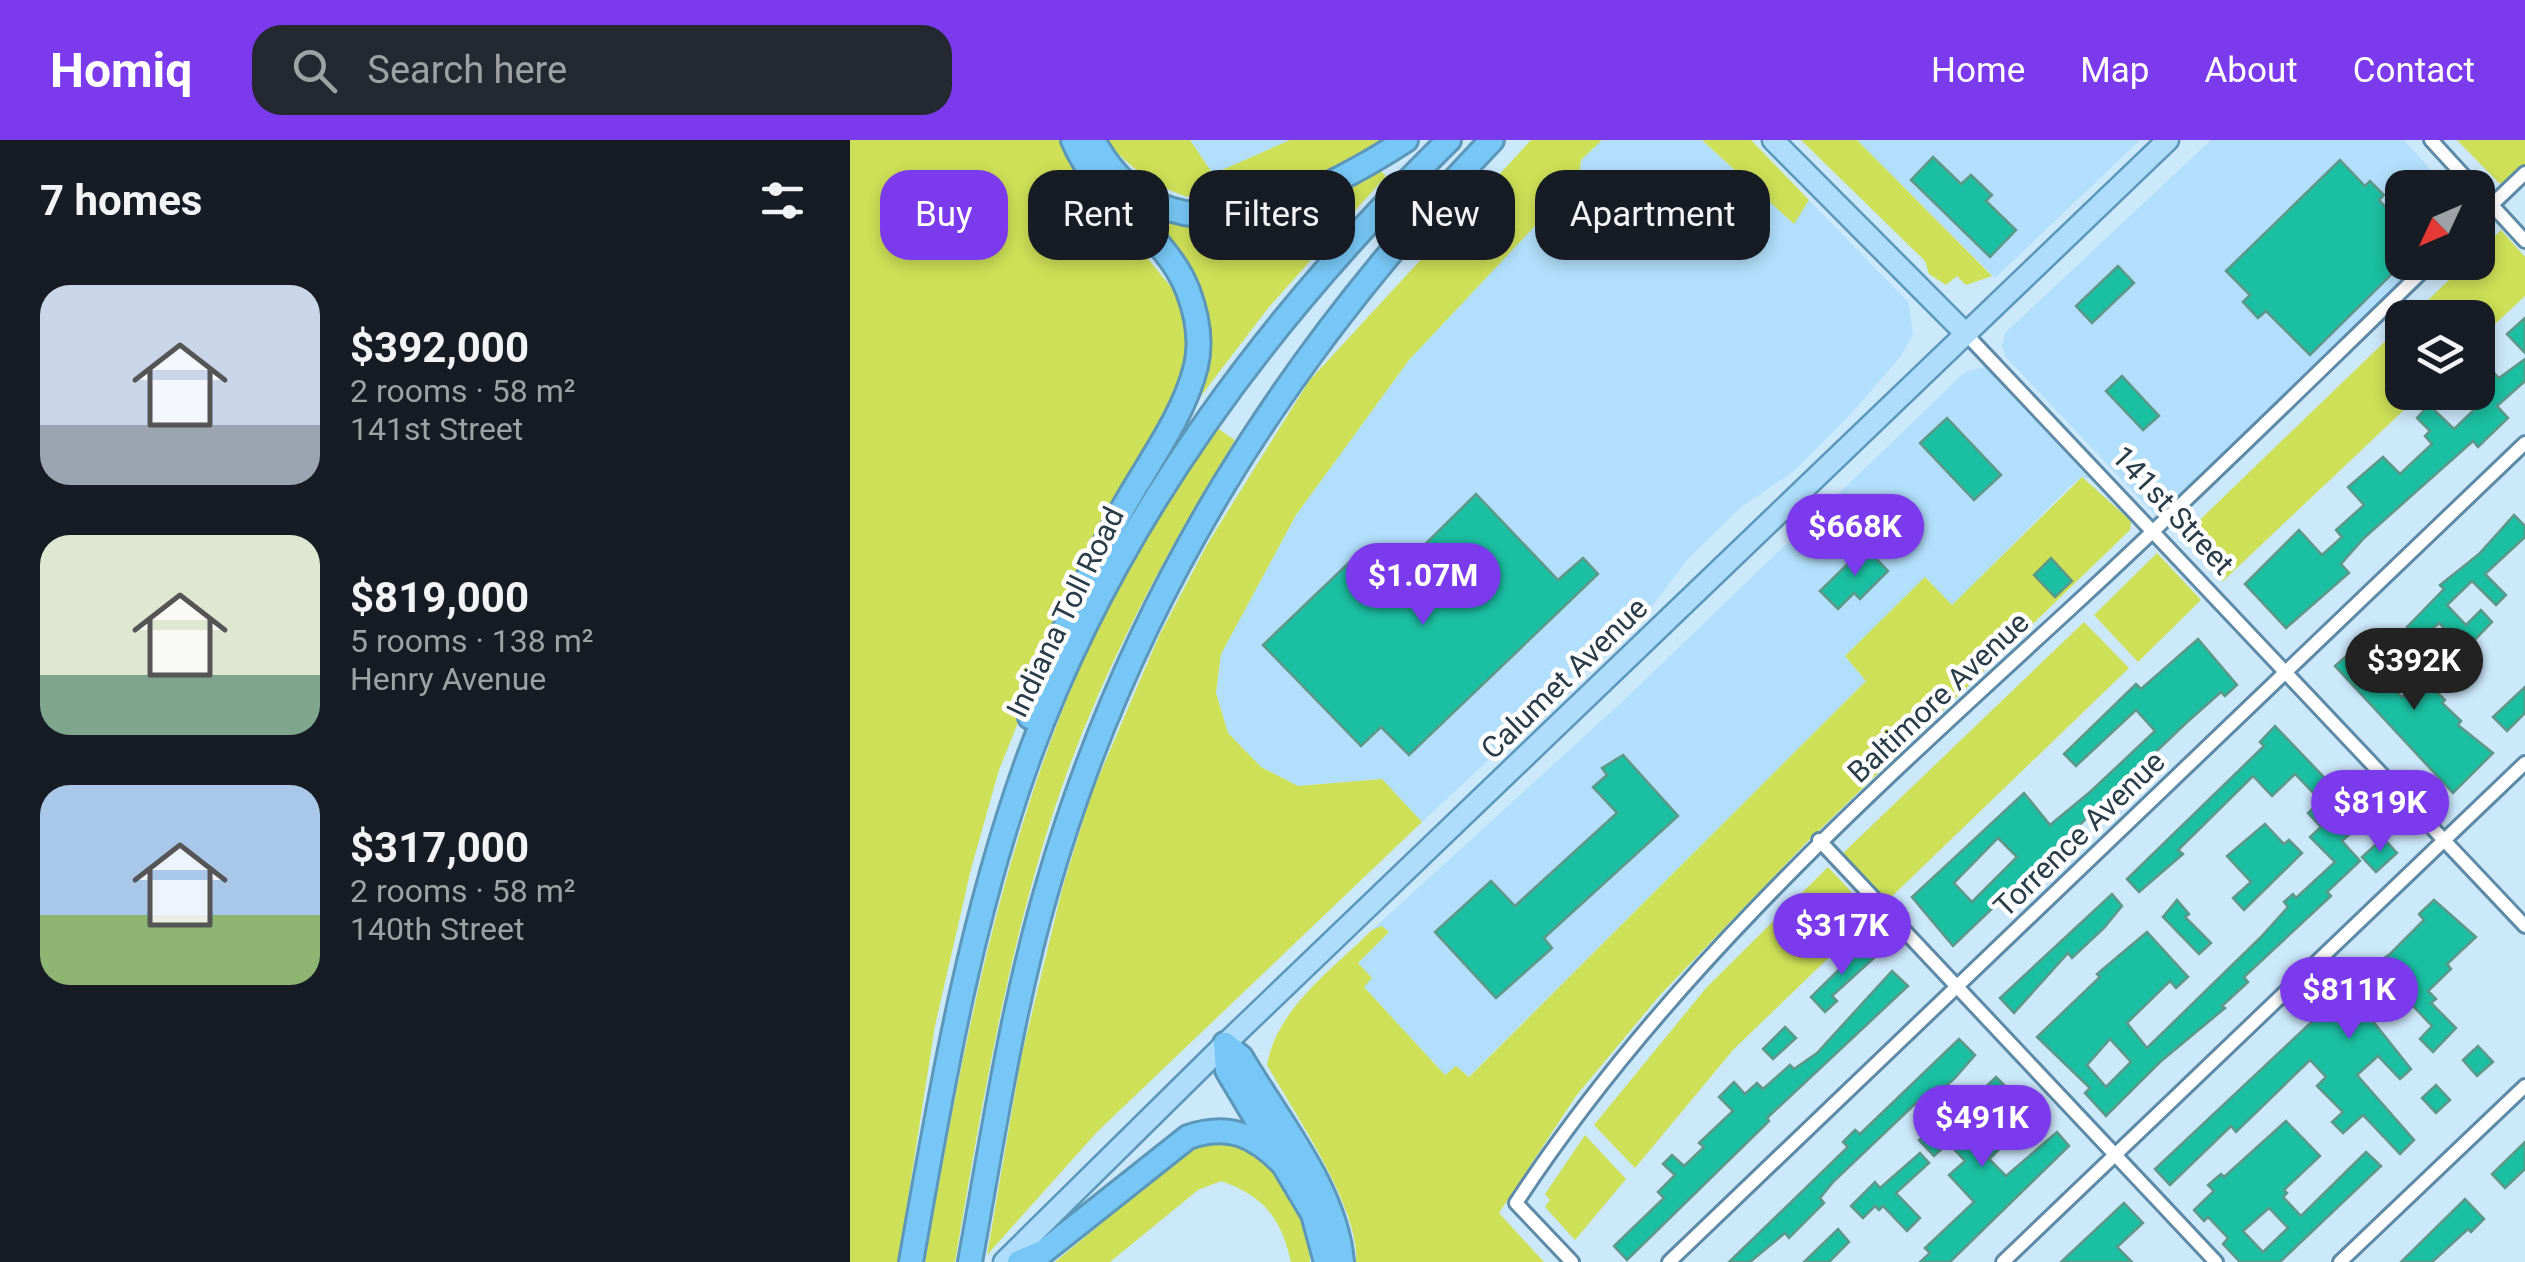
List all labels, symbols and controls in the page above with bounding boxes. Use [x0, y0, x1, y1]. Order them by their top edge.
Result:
search box [252, 25, 952, 115]
text: Homiq [50, 42, 192, 99]
icon: search [287, 43, 342, 98]
text: Search here [367, 48, 567, 92]
text: Home [1931, 50, 2025, 91]
text: Map [2080, 50, 2149, 91]
text: About [2204, 50, 2298, 91]
text: Contact [2353, 50, 2475, 91]
chip: Buy [880, 170, 1008, 260]
chip: Rent [1028, 170, 1169, 260]
chip: Filters [1189, 170, 1355, 260]
chip: New [1375, 170, 1515, 260]
chip: Apartment [1535, 170, 1770, 260]
north arrow [2385, 170, 2495, 280]
map controls [2385, 170, 2495, 410]
icon: filters [755, 173, 810, 228]
text: 7 homes [40, 176, 202, 225]
button: layers [2385, 300, 2495, 410]
text: $392,000 [350, 323, 529, 372]
icon: home [120, 325, 240, 445]
text: 2 rooms · 58 m² [350, 372, 575, 410]
text: 141st Street [350, 410, 523, 448]
street label: 141st Street [2105, 439, 2241, 581]
pin: $668K [1785, 494, 1925, 579]
street label: Indiana Toll Road [999, 501, 1131, 723]
text: $668K [1808, 507, 1902, 545]
pin: $1.07M [1342, 543, 1504, 628]
text: $1.07M [1368, 556, 1478, 594]
text: $819,000 [350, 573, 529, 622]
icon: home [120, 575, 240, 695]
street label: Calumet Avenue [1474, 590, 1654, 766]
street label: Baltimore Avenue [1840, 604, 2036, 790]
text: 5 rooms · 138 m² [350, 622, 593, 660]
pin: $392K [2344, 628, 2484, 713]
text: $392K [2367, 641, 2461, 679]
text: Henry Avenue [350, 660, 546, 698]
street label: Torrence Avenue [1987, 744, 2171, 924]
pin: $819K [2310, 770, 2450, 855]
text: $819K [2333, 783, 2427, 821]
text: $317,000 [350, 823, 529, 872]
icon: home [120, 825, 240, 945]
text: 2 rooms · 58 m² [350, 872, 575, 910]
pin: $317K [1772, 893, 1912, 978]
text: $317K [1795, 906, 1889, 944]
text: 140th Street [350, 910, 524, 948]
pin: $811K [2279, 957, 2419, 1042]
text: $811K [2302, 970, 2396, 1008]
pin: $491K [1912, 1085, 2052, 1170]
text: $491K [1935, 1098, 2029, 1136]

